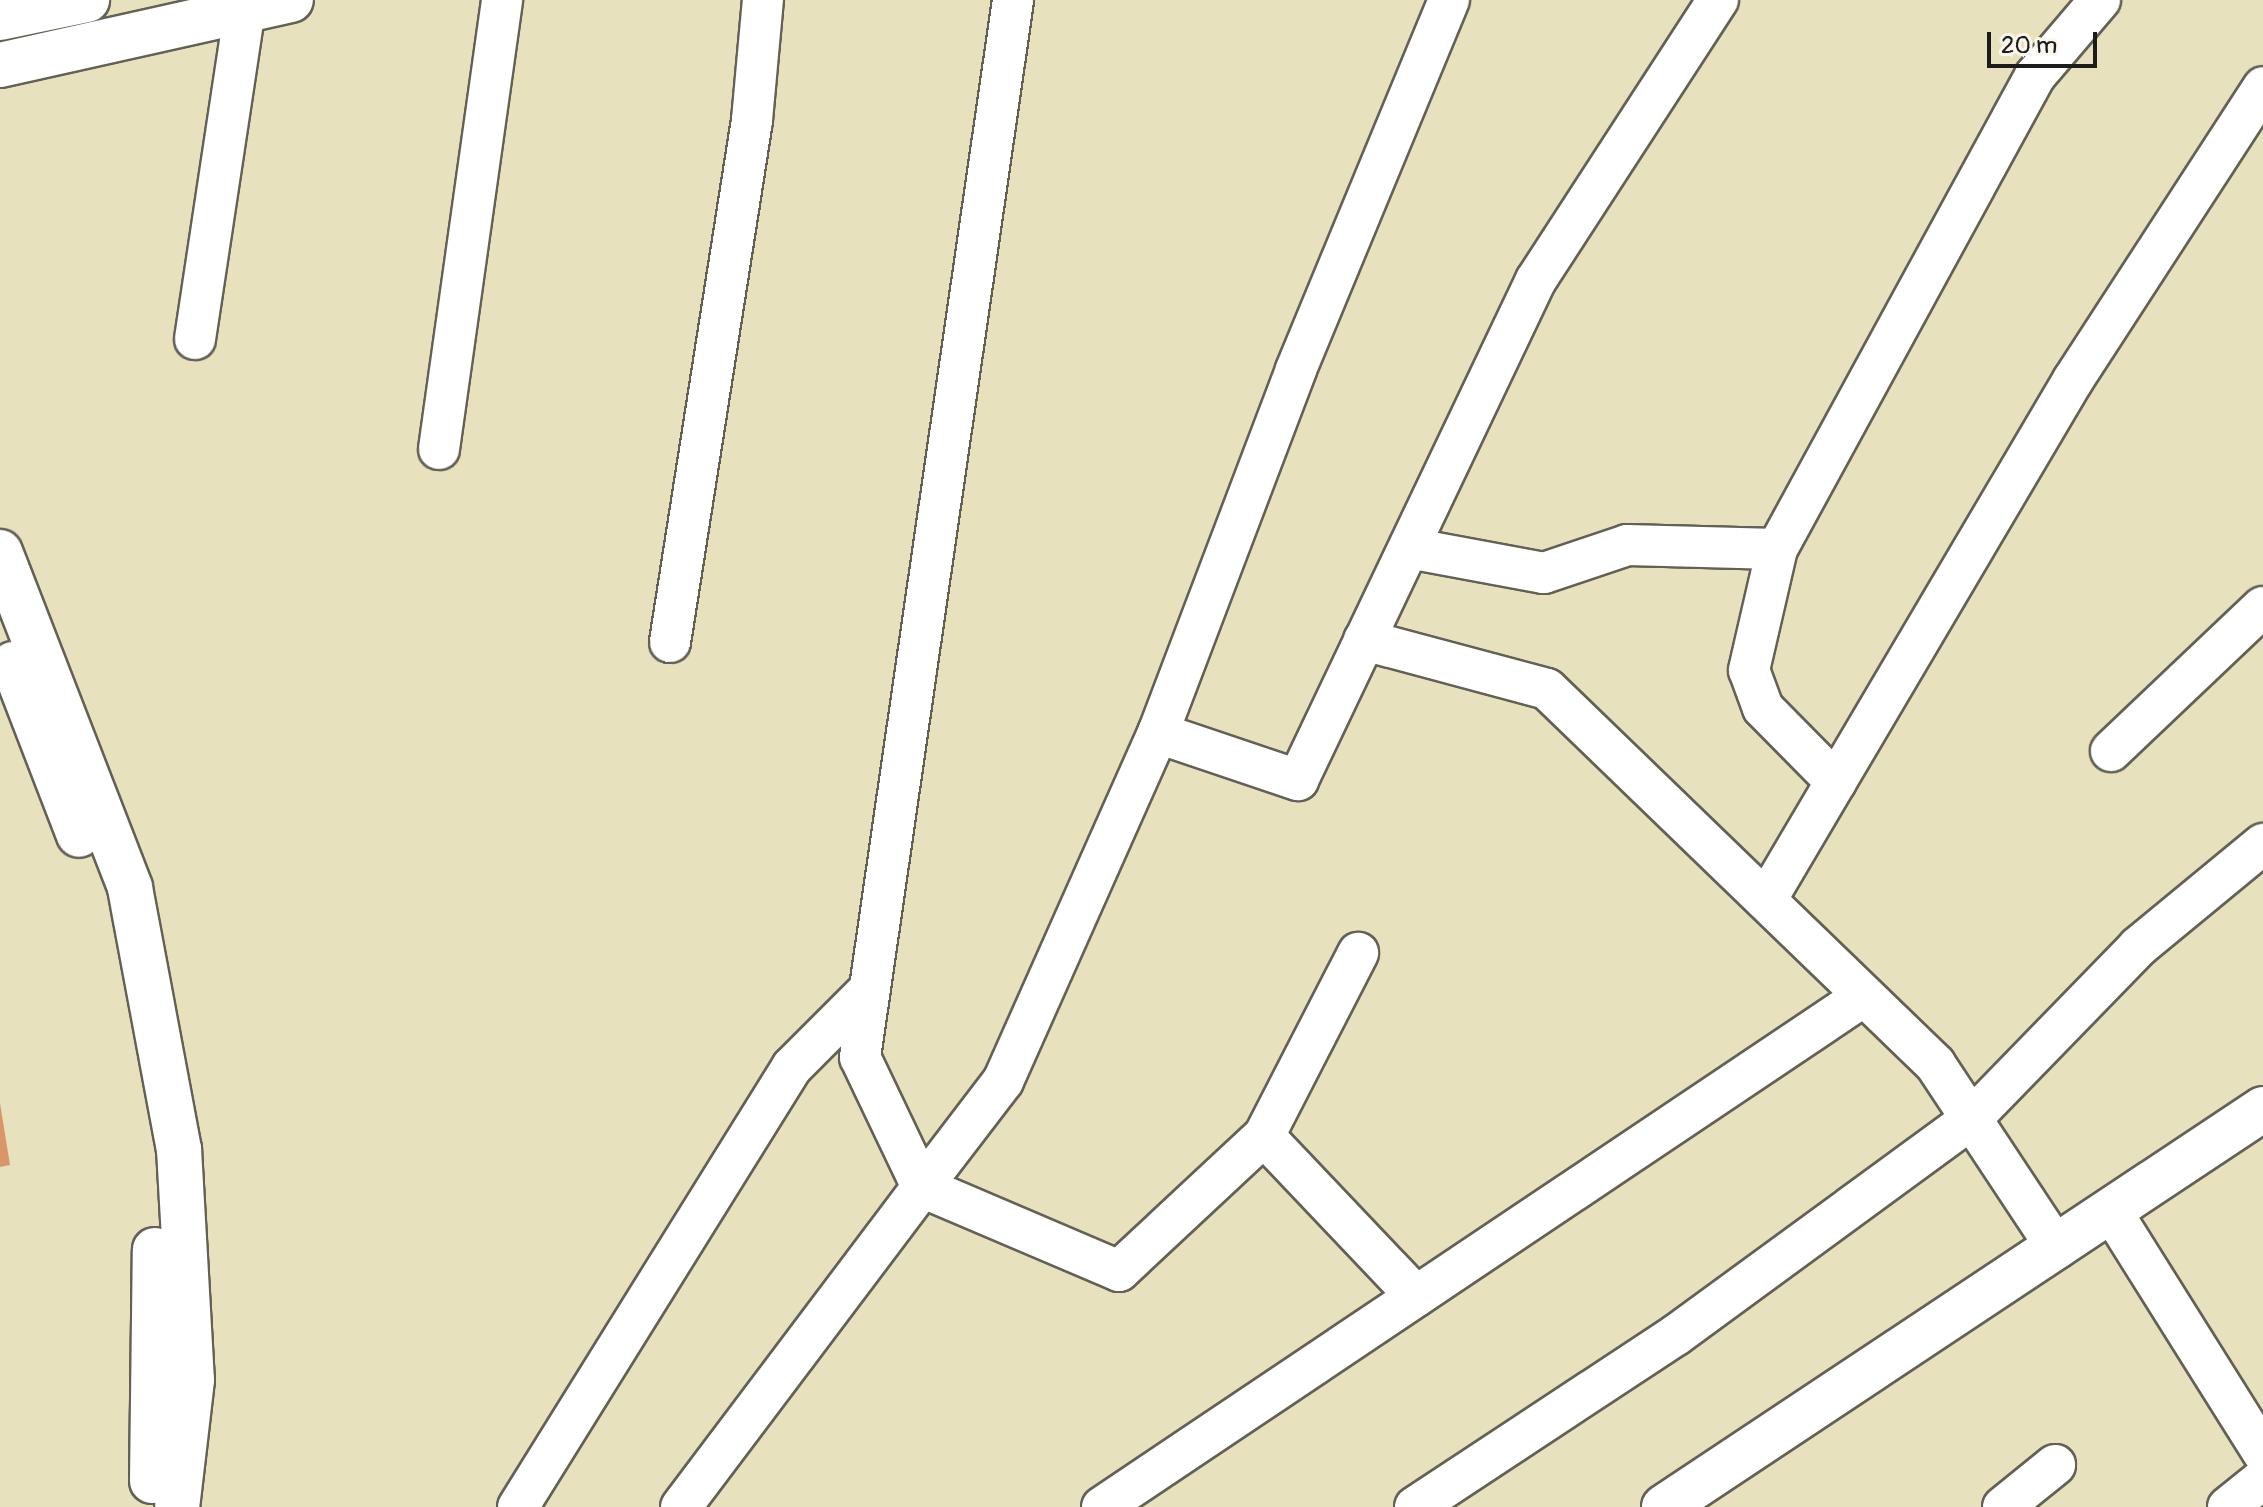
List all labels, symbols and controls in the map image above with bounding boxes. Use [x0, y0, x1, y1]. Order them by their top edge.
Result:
scale bar [1991, 16, 2101, 66]
text: 20 m [2001, 31, 2057, 60]

